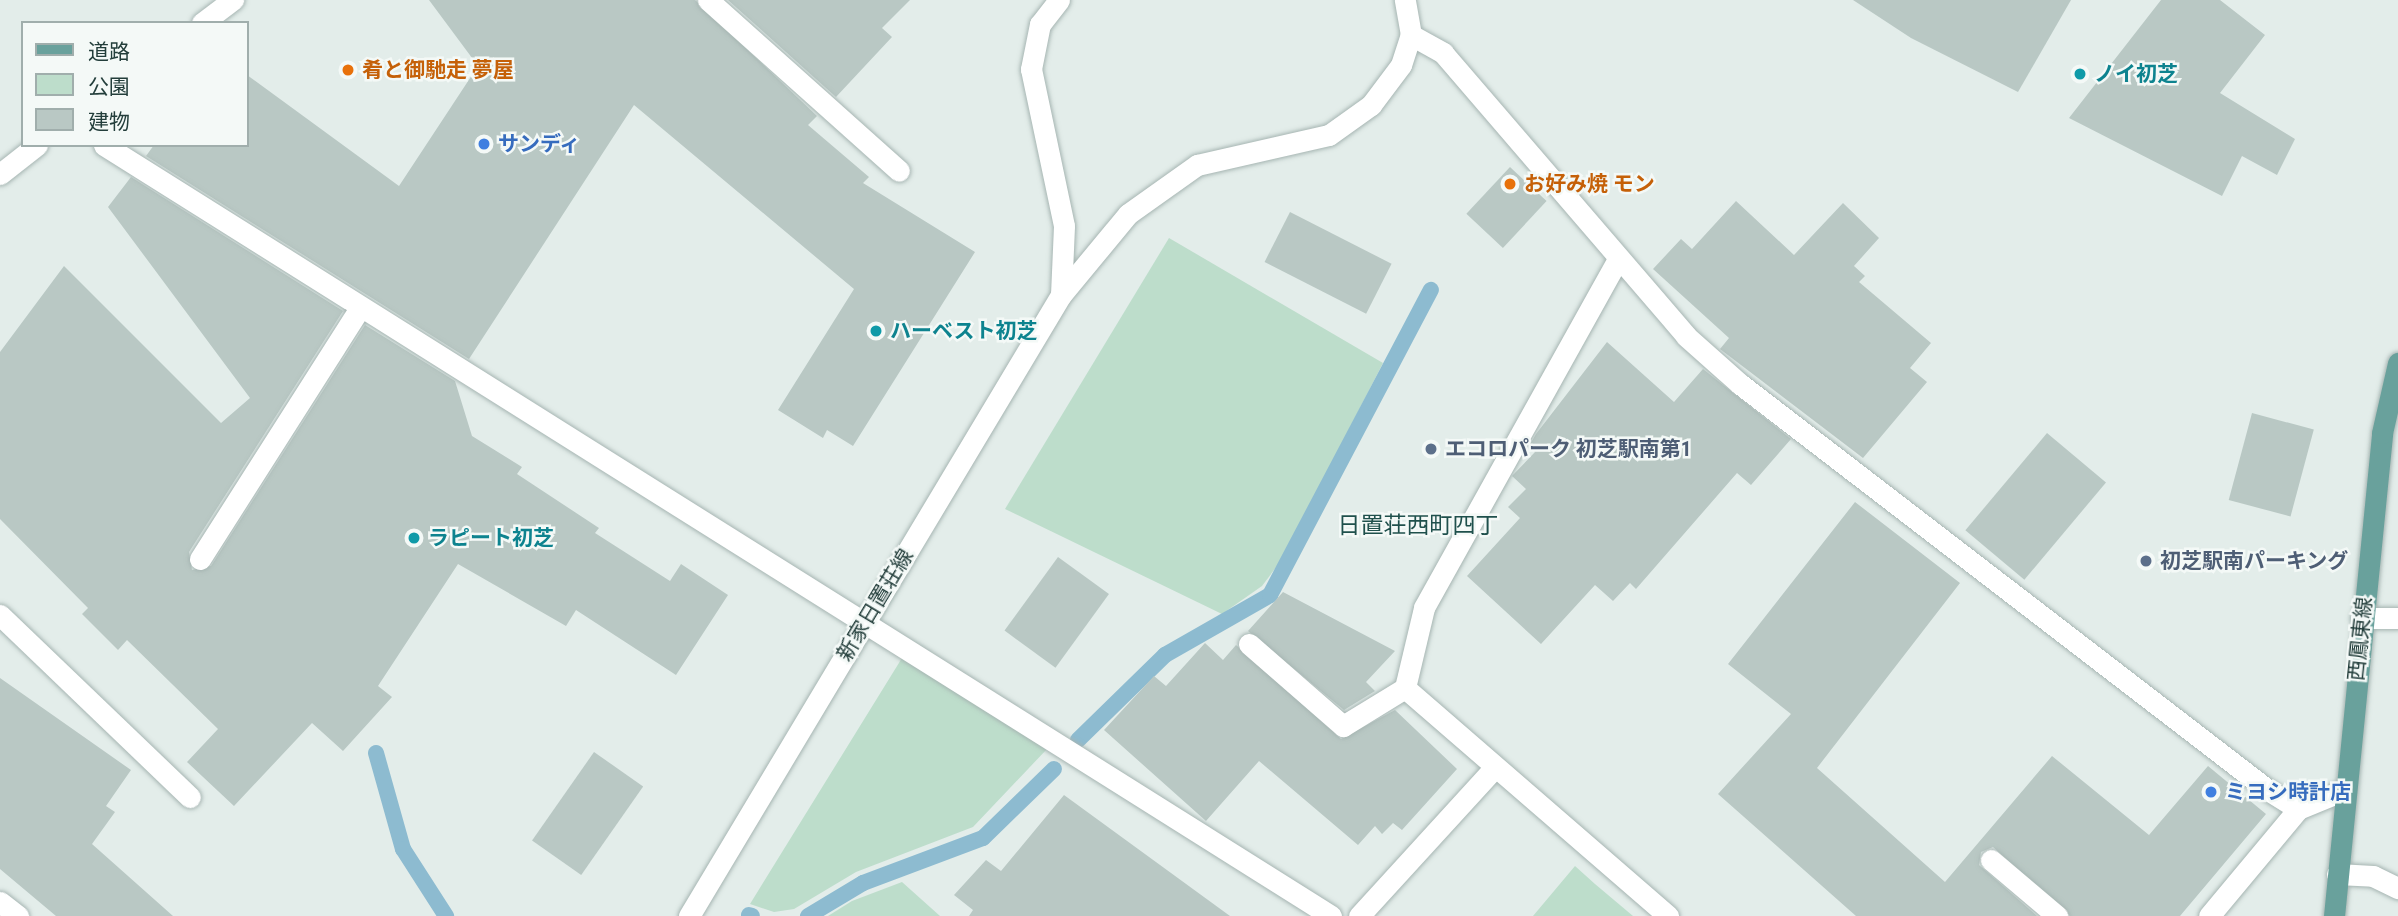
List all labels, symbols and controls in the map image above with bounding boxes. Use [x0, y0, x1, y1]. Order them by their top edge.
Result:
legend [21, 21, 248, 147]
text: 道路 [88, 40, 130, 64]
place label: 肴と御馳走 夢屋 [362, 57, 514, 83]
place label: ノイ初芝 [2094, 61, 2178, 87]
marker: 肴と御馳走 夢屋 [340, 62, 356, 78]
marker: ノイ初芝 [2072, 66, 2088, 82]
text: 公園 [88, 75, 130, 99]
text: 建物 [88, 110, 130, 134]
place label: サンディ [498, 131, 582, 157]
marker: サンディ [476, 136, 492, 152]
place label: お好み焼 モン [1524, 171, 1655, 197]
marker: お好み焼 モン [1502, 176, 1518, 192]
place label: ハーベスト初芝 [890, 318, 1037, 344]
marker: ハーベスト初芝 [868, 323, 884, 339]
place label: エコロパーク 初芝駅南第1 [1445, 436, 1691, 462]
marker: エコロパーク 初芝駅南第1 [1423, 441, 1439, 457]
district label: 日置荘西町四丁 [1338, 512, 1498, 540]
place label: ラピート初芝 [428, 525, 554, 551]
marker: ラピート初芝 [406, 530, 422, 546]
street label: 新家日置荘線 [832, 545, 918, 665]
place label: 初芝駅南パーキング [2160, 548, 2349, 574]
marker: 初芝駅南パーキング [2138, 553, 2154, 569]
street label: 西鳳東線 [2343, 596, 2377, 682]
place label: ミヨシ時計店 [2225, 779, 2351, 805]
marker: ミヨシ時計店 [2203, 784, 2219, 800]

